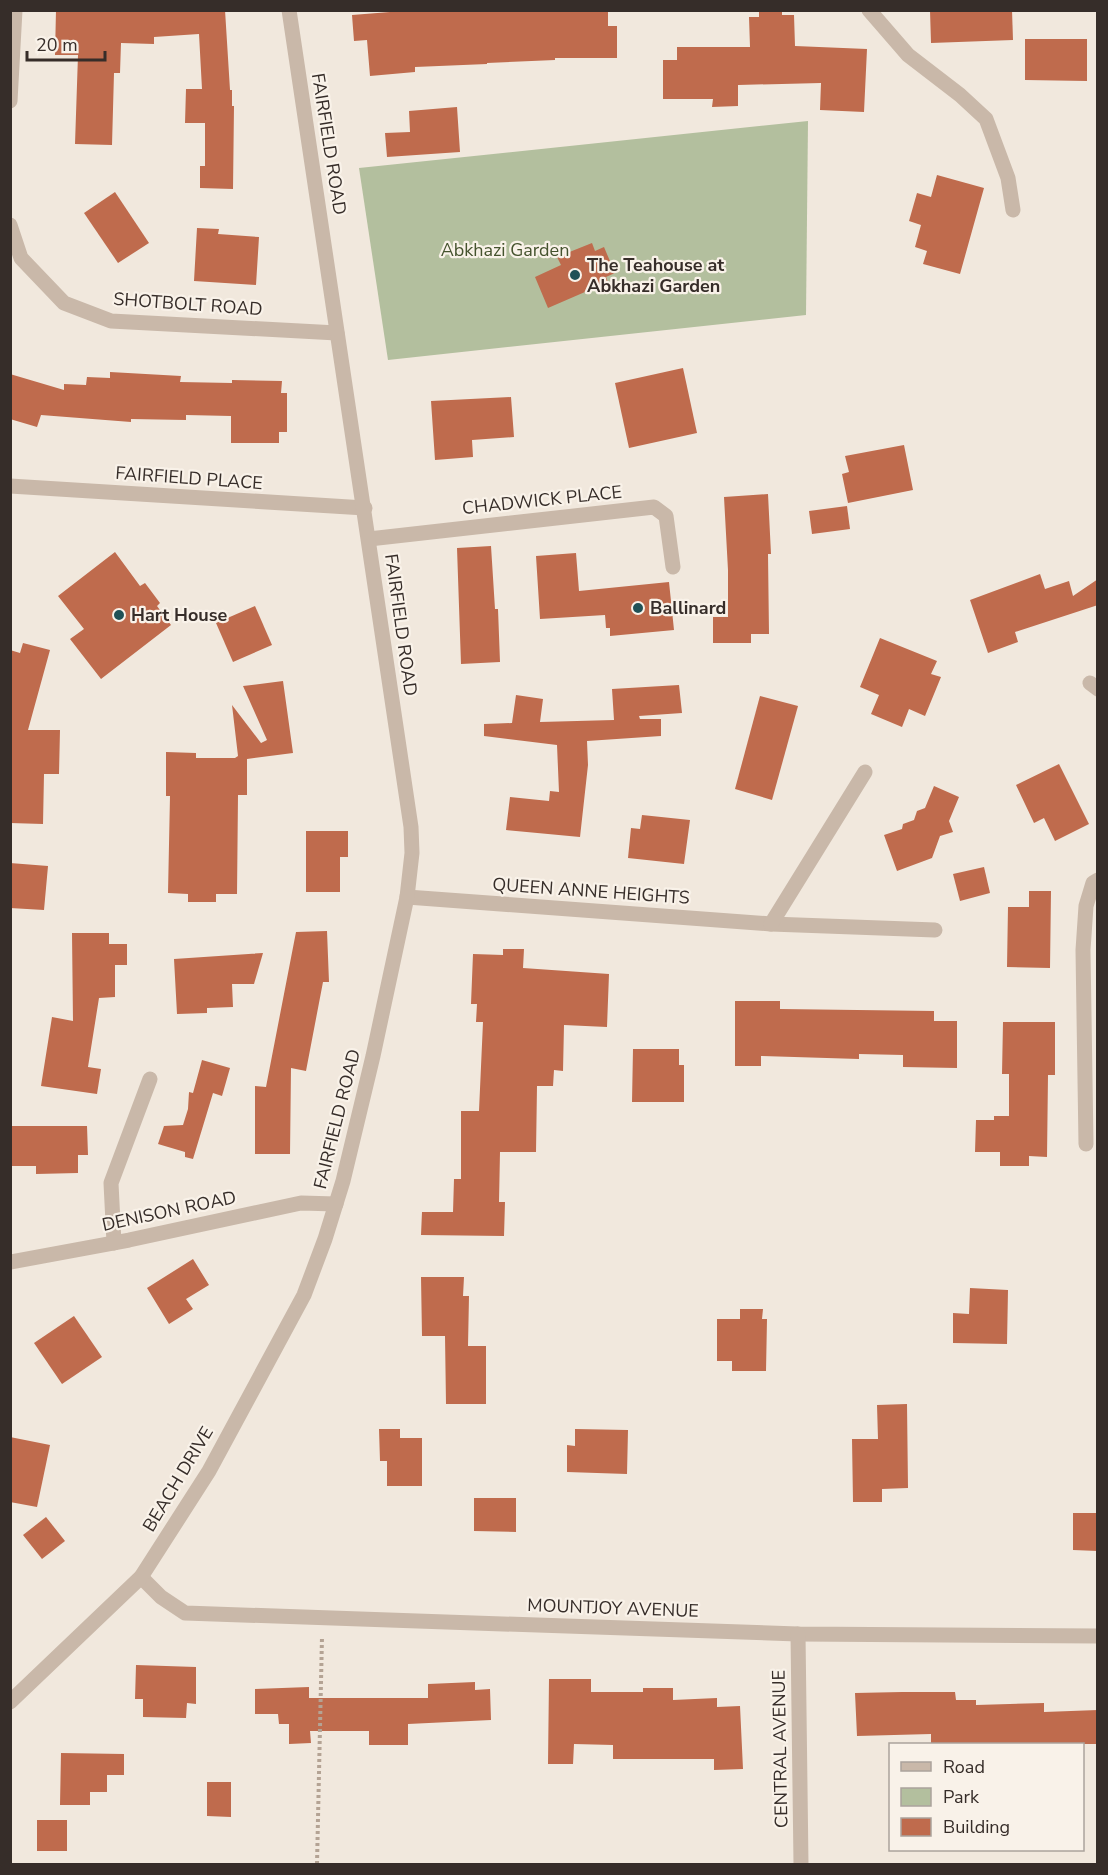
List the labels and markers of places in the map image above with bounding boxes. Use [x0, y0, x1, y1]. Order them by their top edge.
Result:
place label: The Teahouse at Abkhazi Garden [587, 253, 724, 298]
marker: The Teahouse at Abkhazi Garden [568, 268, 582, 282]
place label: Ballinard [650, 596, 726, 620]
marker: Ballinard [631, 601, 645, 615]
place label: Hart House [131, 603, 228, 627]
marker: Hart House [112, 608, 126, 622]

